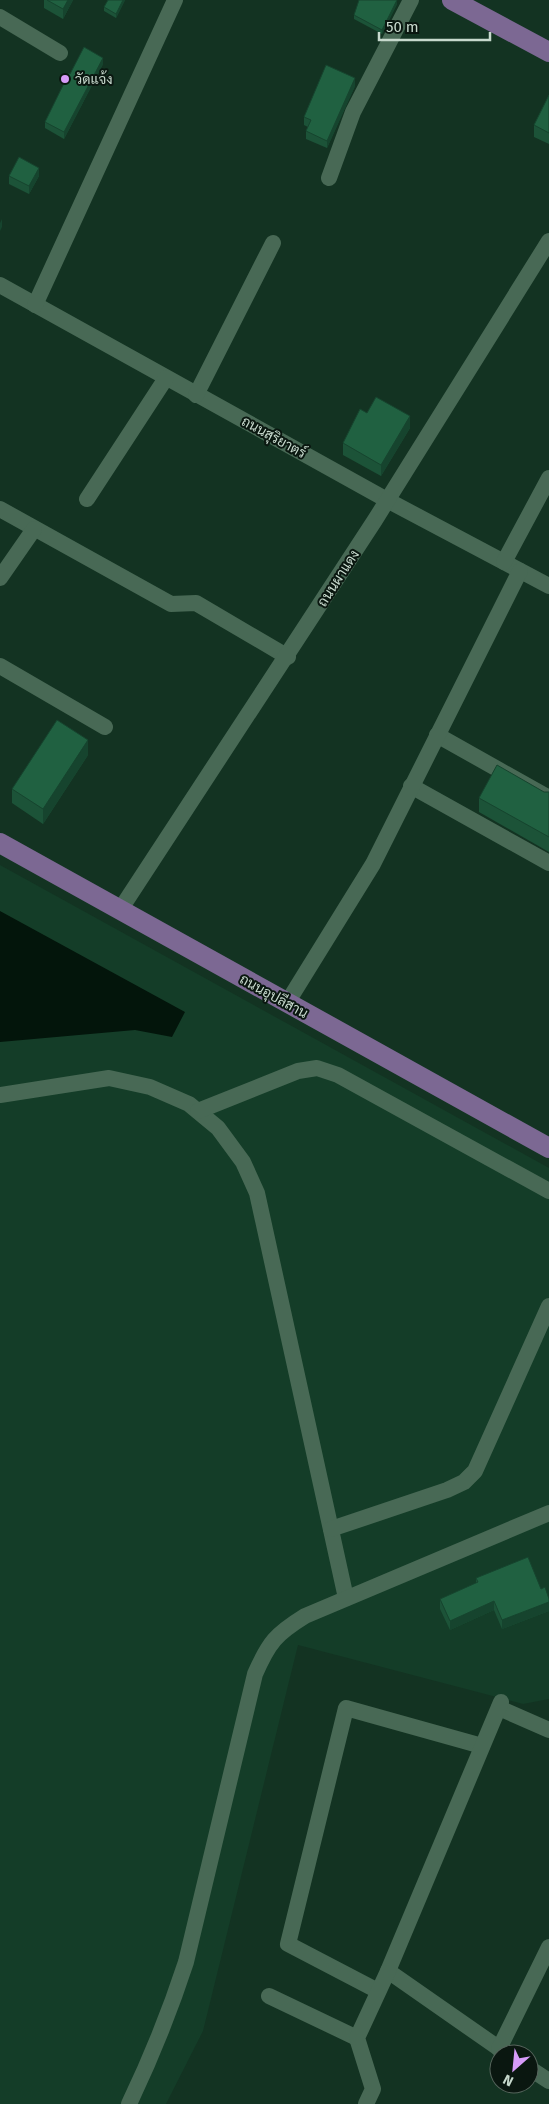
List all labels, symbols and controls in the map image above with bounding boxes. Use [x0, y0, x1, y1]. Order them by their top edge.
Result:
scale bar [379, 10, 490, 42]
text: 50 m [386, 18, 419, 36]
place label: วัดแจ้ง [75, 70, 113, 88]
marker: วัดแจ้ง [59, 73, 71, 85]
street label: ถนนสุริยาตร์ [238, 412, 310, 463]
street label: ถนนผาแดง [314, 547, 363, 610]
street label: ถนนอุปลีสาน [236, 970, 311, 1023]
north arrow [489, 2044, 539, 2094]
text: N [500, 2070, 516, 2090]

